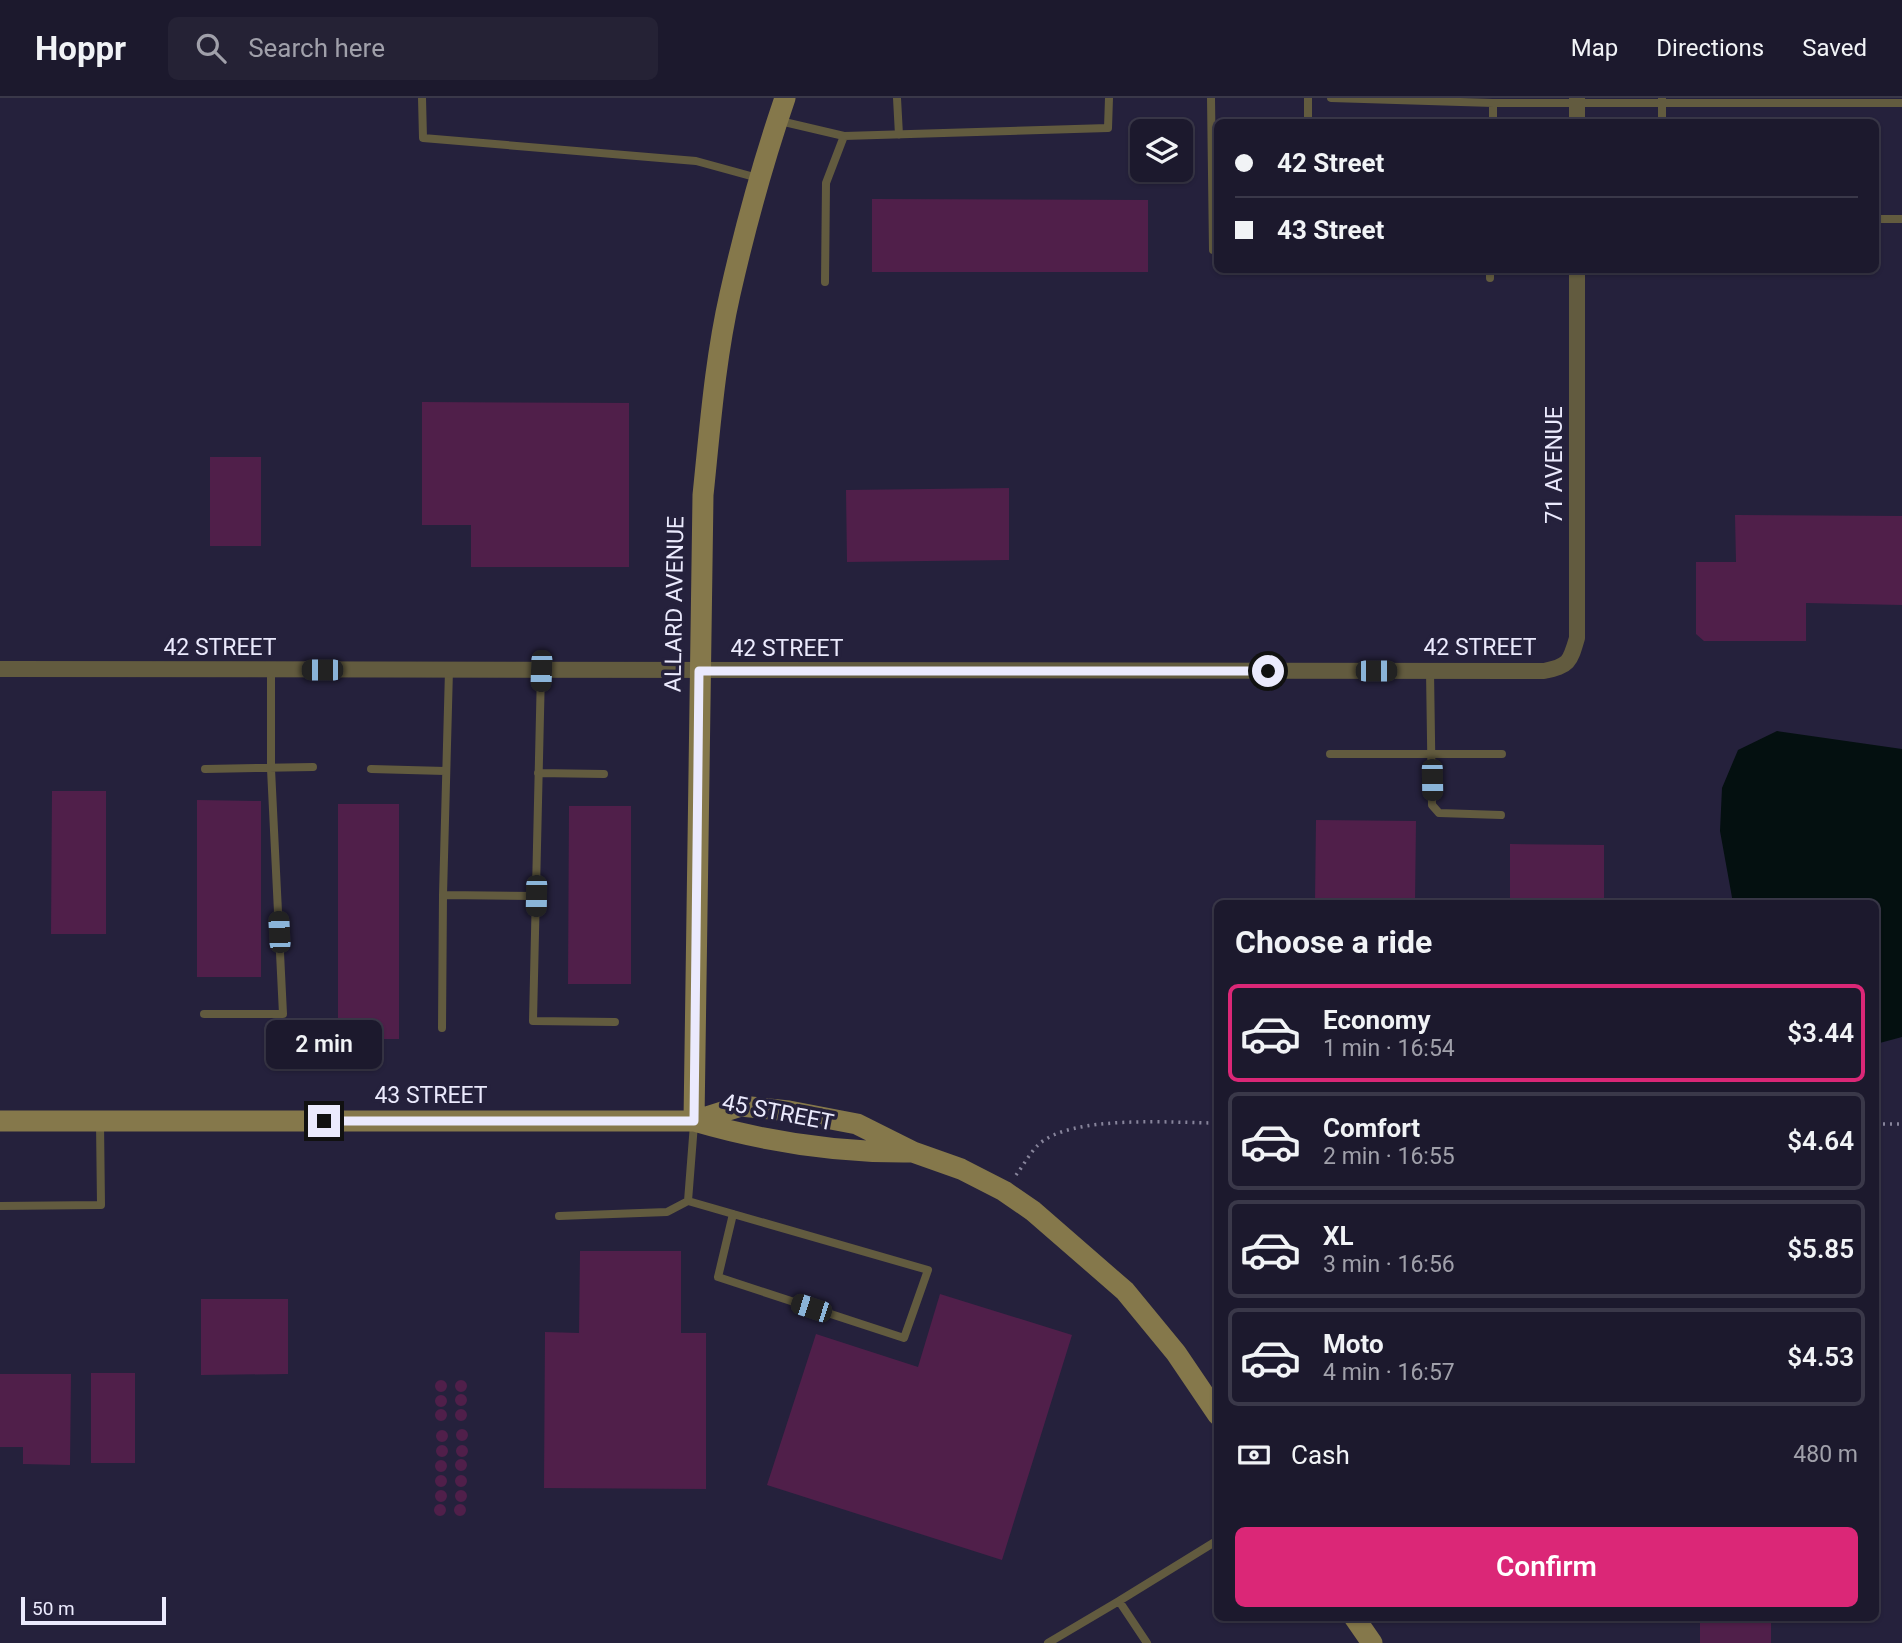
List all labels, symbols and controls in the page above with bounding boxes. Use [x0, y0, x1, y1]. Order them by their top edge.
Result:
search box [168, 17, 658, 80]
text: Hoppr [35, 29, 126, 68]
icon: search [192, 29, 230, 67]
text: Search here [248, 33, 385, 63]
text: Map [1571, 34, 1618, 62]
text: Directions [1656, 34, 1764, 62]
text: Saved [1802, 34, 1867, 62]
map controls [1130, 119, 1193, 182]
button: layers [1130, 119, 1193, 182]
text: 42 Street [1277, 148, 1384, 178]
text: 43 Street [1277, 215, 1384, 245]
street label: 71 AVENUE [1541, 406, 1568, 524]
street label: ALLARD AVENUE [659, 516, 690, 692]
street label: 42 STREET [163, 634, 277, 661]
street label: 42 STREET [1423, 634, 1537, 661]
street label: 42 STREET [730, 635, 844, 662]
car [530, 650, 553, 692]
route start [1252, 655, 1284, 687]
car [302, 660, 344, 681]
car [1356, 661, 1398, 682]
car [1422, 759, 1443, 801]
car [526, 875, 547, 917]
car [268, 910, 291, 954]
text: Choose a ride [1235, 923, 1432, 961]
icon: car [1239, 1002, 1302, 1065]
text: Economy [1323, 1005, 1430, 1035]
text: $3.44 [1787, 1018, 1854, 1048]
callout: 2 min [266, 1020, 382, 1068]
text: 2 min [295, 1031, 353, 1058]
text: 1 min · 16:54 [1323, 1035, 1455, 1062]
street label: 43 STREET [374, 1082, 488, 1109]
street label: 45 STREET [720, 1088, 836, 1137]
route end [308, 1105, 340, 1137]
icon: car [1239, 1110, 1302, 1173]
text: Comfort [1323, 1113, 1420, 1143]
text: $4.64 [1787, 1126, 1854, 1156]
text: 2 min · 16:55 [1323, 1143, 1455, 1170]
icon: car [1239, 1218, 1302, 1281]
text: XL [1323, 1221, 1354, 1251]
text: $5.85 [1787, 1234, 1854, 1264]
text: 3 min · 16:56 [1323, 1251, 1455, 1278]
car [788, 1292, 835, 1324]
icon: car [1239, 1326, 1302, 1389]
text: Moto [1323, 1329, 1384, 1359]
text: $4.53 [1787, 1342, 1854, 1372]
text: 4 min · 16:57 [1323, 1359, 1455, 1386]
icon: cash [1235, 1436, 1273, 1474]
text: Cash [1291, 1440, 1350, 1470]
text: 480 m [1793, 1441, 1858, 1468]
button: Confirm [1235, 1527, 1858, 1607]
scale bar [21, 1594, 166, 1626]
text: 50 m [32, 1597, 75, 1620]

